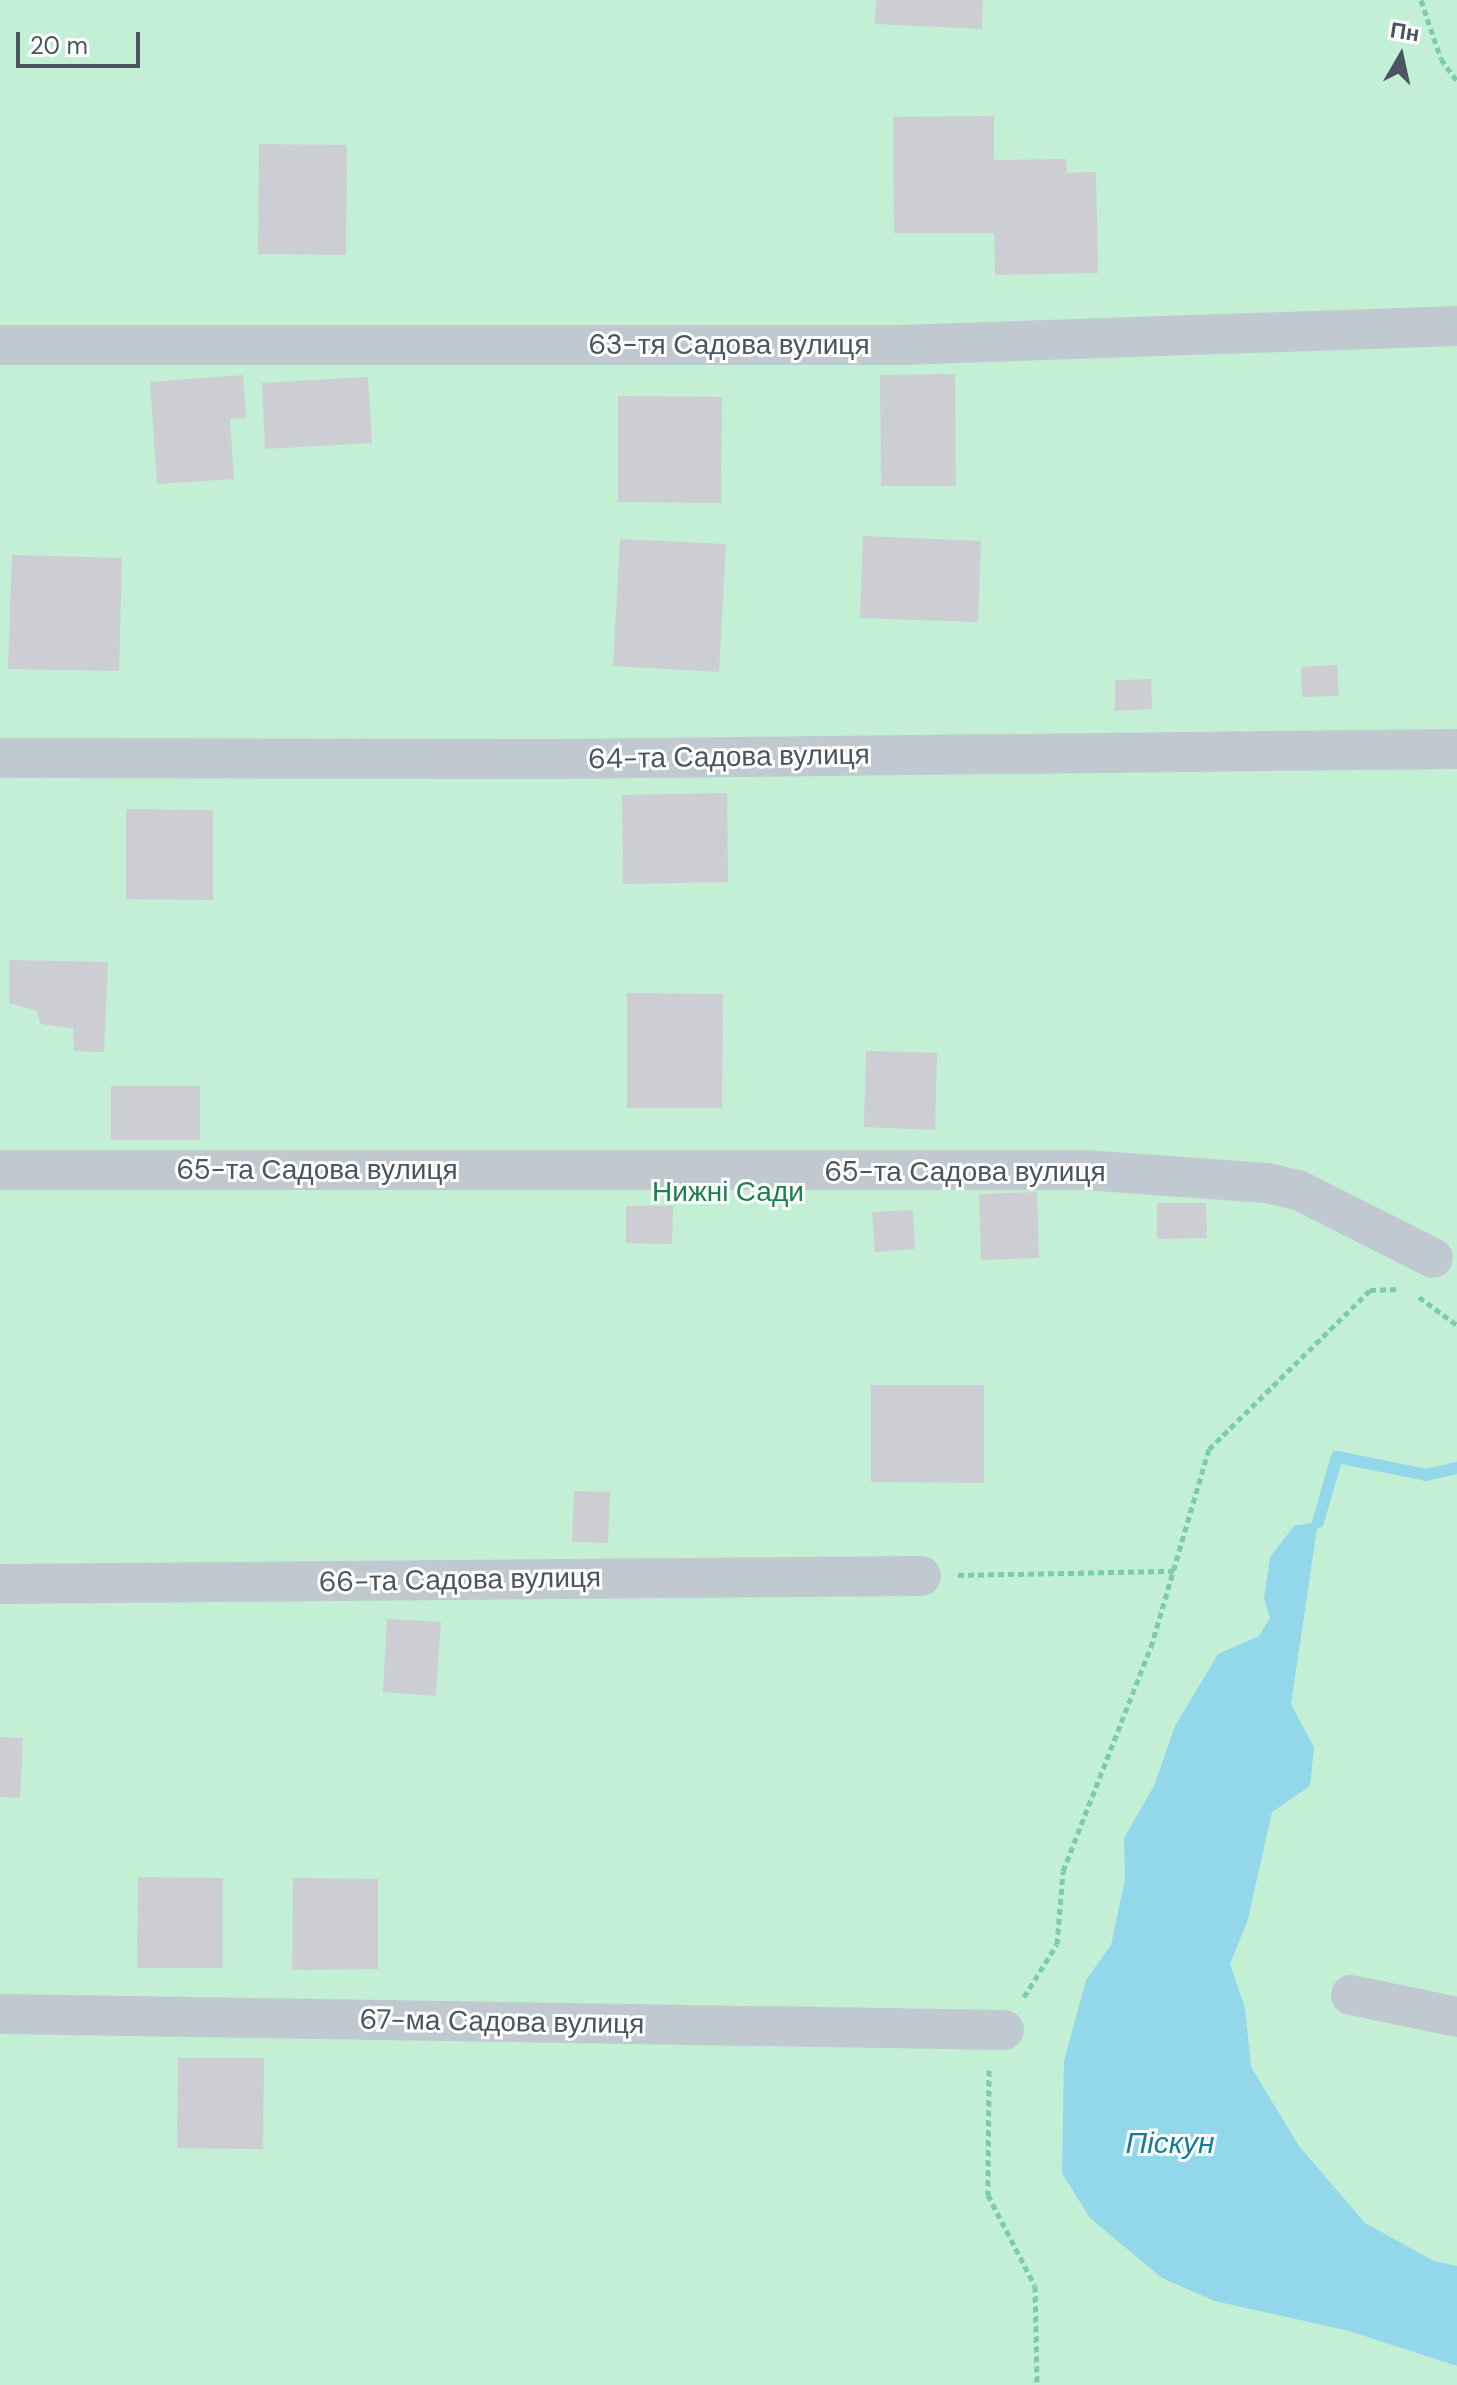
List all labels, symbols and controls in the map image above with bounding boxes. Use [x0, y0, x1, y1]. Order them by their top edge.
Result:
text: Пн [1388, 15, 1421, 48]
scale bar [20, 16, 144, 66]
north arrow [1361, 16, 1441, 96]
text: 20 m [30, 30, 88, 61]
street label: 63-тя Садова вулиця [588, 328, 870, 362]
street label: 64-та Садова вулиця [588, 738, 870, 776]
street label: 65-та Садова вулиця [176, 1153, 458, 1187]
street label: 65-та Садова вулиця [824, 1155, 1106, 1189]
park label: Нижні Сади [652, 1175, 804, 1209]
street label: 66-та Садова вулиця [319, 1561, 601, 1599]
street label: 67-ма Садова вулиця [359, 2003, 645, 2041]
water label: Піскун [1125, 2125, 1215, 2161]

